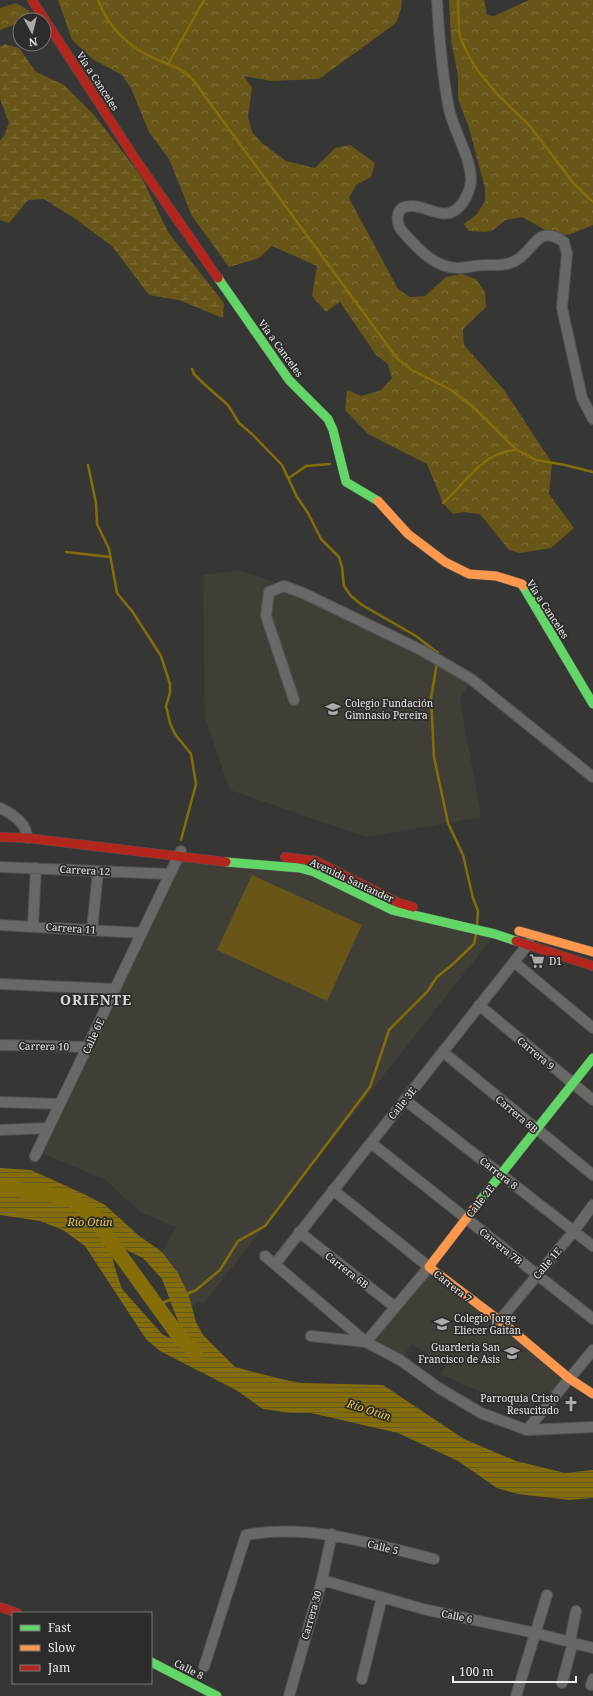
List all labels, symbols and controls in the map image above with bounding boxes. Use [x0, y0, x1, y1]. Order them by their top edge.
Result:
north arrow [12, 12, 52, 52]
text: N [28, 34, 38, 50]
street label: Vía a Canceles [74, 49, 123, 114]
street label: Vía a Canceles [255, 316, 307, 380]
street label: Vía a Canceles [524, 577, 573, 642]
place label: Colegio Fundación Gimnasio Pereira [345, 696, 434, 722]
school or university icon: Colegio Fundación Gimnasio Pereira [324, 700, 342, 718]
street label: Avenida Santander [308, 854, 396, 906]
street label: Carrera 12 [59, 862, 111, 878]
street label: Carrera 11 [45, 919, 97, 937]
supermarket icon: D1 [528, 952, 546, 970]
place label: D1 [549, 954, 562, 968]
district label: ORIENTE [60, 990, 132, 1009]
street label: Calle 6E [79, 1016, 107, 1056]
street label: Carrera 9 [514, 1033, 558, 1073]
street label: Carrera 10 [19, 1039, 70, 1053]
street label: Calle 3E [385, 1084, 419, 1122]
street label: Carrera 8B [493, 1092, 541, 1136]
street label: Carrera 8 [477, 1154, 521, 1193]
street label: Calle 2E [463, 1182, 497, 1220]
water label: Río Otún [66, 1214, 113, 1229]
street label: Carrera 7B [477, 1224, 525, 1268]
street label: Calle 1E [530, 1244, 564, 1282]
street label: Carrera 6B [322, 1249, 372, 1291]
street label: Carrera 7 [431, 1267, 475, 1306]
place label: Colegio Jorge Eliecer Gaitan [454, 1311, 522, 1337]
school or university icon: Colegio Jorge Eliecer Gaitan [433, 1315, 451, 1333]
place label: Guarderia San Francisco de Asis [418, 1340, 501, 1366]
school or university icon: Guarderia San Francisco de Asis [503, 1344, 521, 1362]
place label: Parroquia Cristo Resucitado [480, 1391, 559, 1417]
water label: Río Otún [344, 1395, 393, 1424]
church icon: Parroquia Cristo Resucitado [562, 1395, 580, 1413]
street label: Calle 5 [366, 1536, 400, 1558]
street label: Carrera 30 [297, 1588, 325, 1641]
street label: Calle 6 [440, 1606, 474, 1626]
legend [12, 1612, 152, 1684]
text: Fast [48, 1619, 71, 1636]
text: Slow [48, 1639, 76, 1656]
street label: Calle 8 [172, 1656, 207, 1683]
scale bar [453, 1658, 576, 1684]
text: Jam [47, 1659, 70, 1676]
text: 100 m [459, 1663, 494, 1680]

